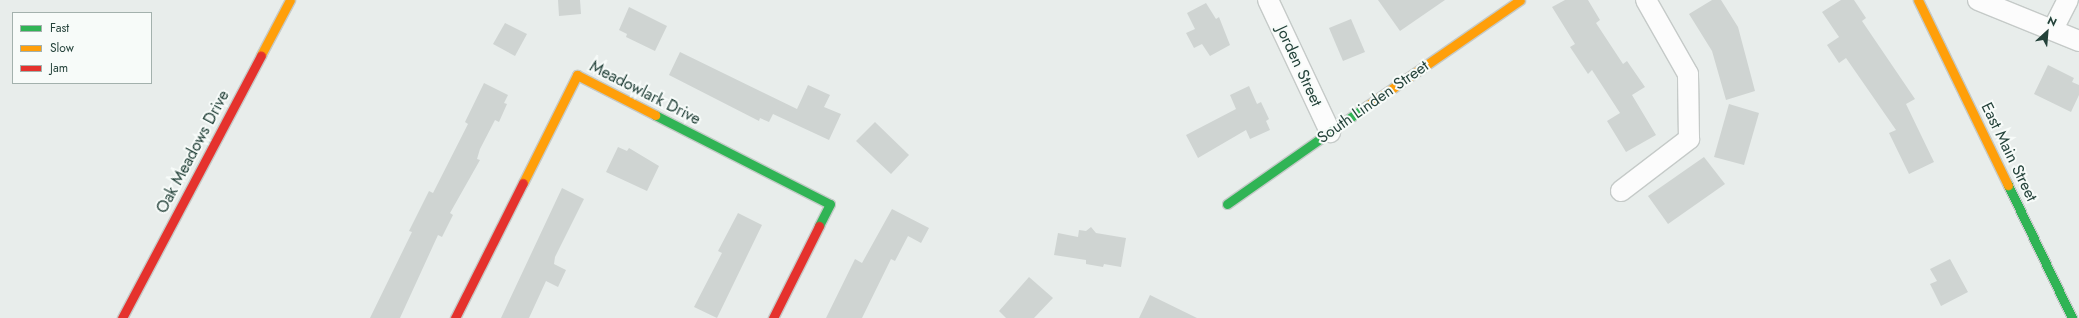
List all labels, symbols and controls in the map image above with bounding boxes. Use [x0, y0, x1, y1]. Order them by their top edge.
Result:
legend [12, 12, 152, 84]
north arrow [2027, 12, 2067, 52]
text: N [2045, 12, 2060, 30]
text: Fast [50, 19, 69, 37]
street label: Jorden Street [1272, 23, 1326, 109]
text: Slow [50, 39, 74, 57]
street label: South Linden Street [1314, 56, 1432, 148]
street label: Meadowlark Drive [586, 57, 704, 129]
text: Jam [50, 59, 68, 77]
street label: Oak Meadows Drive [153, 87, 233, 217]
street label: East Main Street [1977, 99, 2041, 205]

